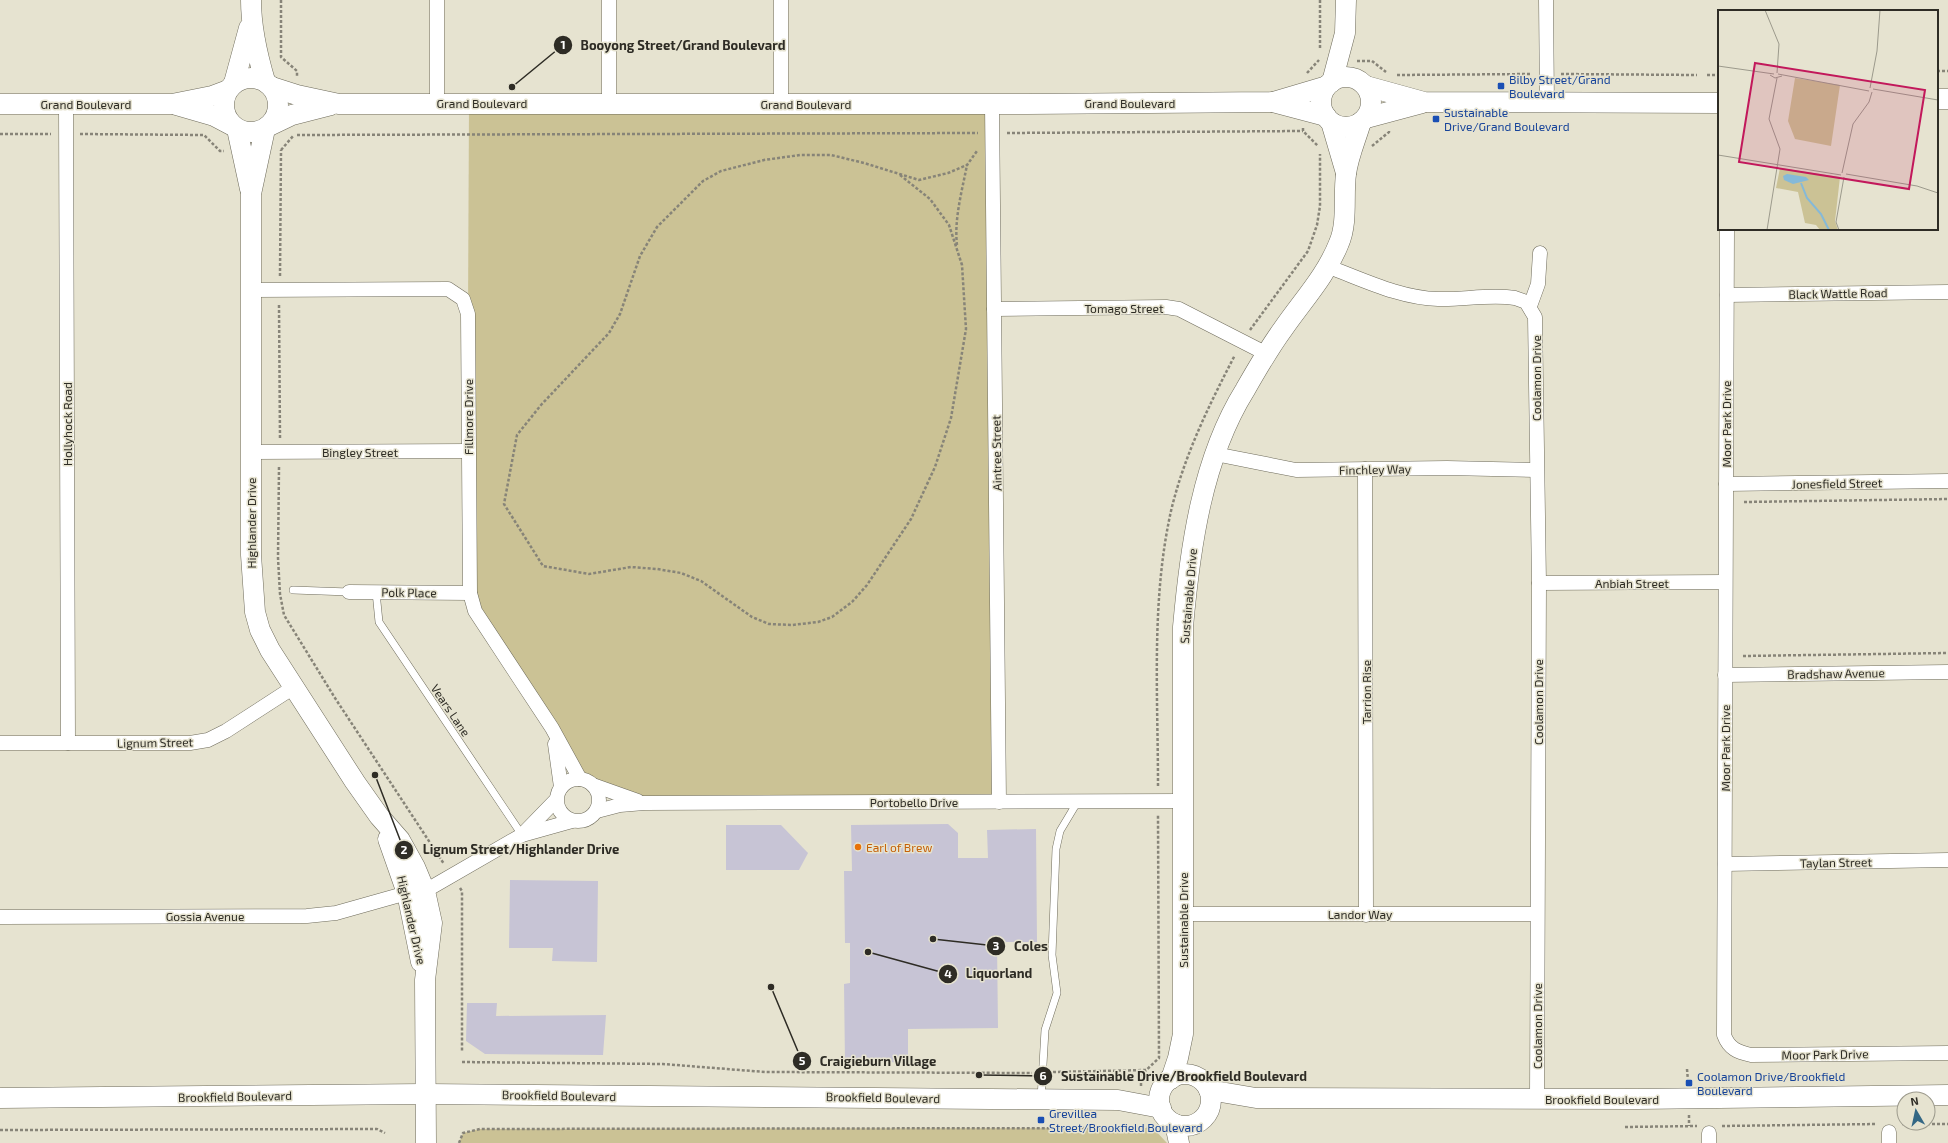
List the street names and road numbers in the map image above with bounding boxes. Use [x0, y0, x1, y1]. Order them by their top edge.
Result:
street label: Grand Boulevard [437, 96, 528, 110]
street label: Grand Boulevard [1085, 96, 1176, 110]
street label: Grand Boulevard [41, 97, 132, 111]
street label: Grand Boulevard [761, 97, 852, 111]
street label: Black Wattle Road [1788, 285, 1888, 301]
street label: Tomago Street [1084, 301, 1164, 315]
street label: Coolamon Drive [1529, 335, 1543, 421]
street label: Fillmore Drive [461, 379, 475, 455]
street label: Moor Park Drive [1719, 381, 1733, 467]
street label: Hollyhock Road [60, 382, 74, 466]
street label: Aintree Street [988, 415, 1004, 491]
street label: Bingley Street [322, 445, 399, 459]
street label: Finchley Way [1339, 461, 1412, 477]
street label: Jonesfield Street [1792, 475, 1883, 491]
street label: Highlander Drive [244, 478, 258, 568]
street label: Sustainable Drive [1177, 548, 1199, 644]
street label: Anbiah Street [1595, 576, 1669, 590]
street label: Polk Place [381, 585, 437, 599]
street label: Coolamon Drive [1531, 659, 1545, 745]
street label: Tarrion Rise [1359, 660, 1373, 724]
street label: Bradshaw Avenue [1787, 665, 1885, 681]
street label: Vears Lane [429, 681, 473, 739]
street label: Moor Park Drive [1718, 705, 1732, 791]
street label: Lignum Street [117, 734, 194, 750]
street label: Portobello Drive [870, 795, 958, 809]
street label: Taylan Street [1800, 854, 1873, 870]
street label: Sustainable Drive [1176, 872, 1190, 968]
street label: Highlander Drive [395, 874, 429, 966]
street label: Landor Way [1328, 907, 1393, 921]
street label: Gossia Avenue [166, 909, 244, 923]
street label: Coolamon Drive [1530, 983, 1544, 1069]
street label: Moor Park Drive [1781, 1046, 1869, 1062]
street label: Brookfield Boulevard [502, 1087, 616, 1103]
street label: Brookfield Boulevard [178, 1088, 292, 1104]
street label: Brookfield Boulevard [826, 1089, 940, 1105]
street label: Brookfield Boulevard [1545, 1092, 1659, 1106]

